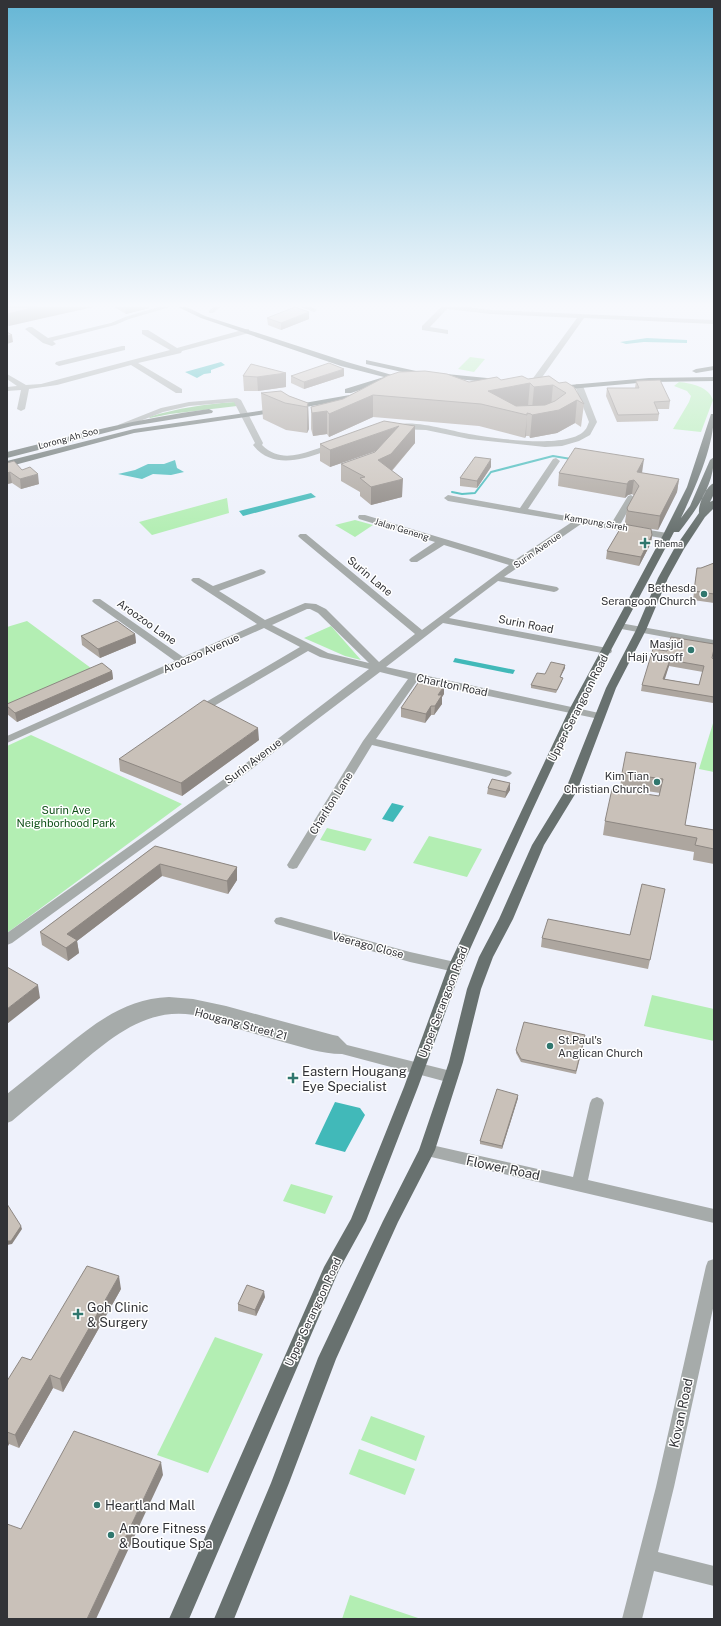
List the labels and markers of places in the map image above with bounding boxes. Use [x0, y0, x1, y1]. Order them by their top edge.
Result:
marker: Rhema [639, 537, 651, 549]
place label: Rhema [654, 538, 683, 549]
place label: Bethesda Serangoon Church [601, 582, 696, 607]
marker: Bethesda Serangoon Church [699, 589, 709, 599]
place label: Masjid Haji Yusoff [628, 638, 684, 663]
marker: Masjid Haji Yusoff [686, 645, 696, 655]
place label: Kim Tian Christian Church [564, 770, 649, 795]
marker: Kim Tian Christian Church [652, 777, 662, 787]
place label: St.Paul's Anglican Church [558, 1034, 643, 1059]
marker: St.Paul's Anglican Church [545, 1041, 555, 1051]
place label: Eastern Hougang Eye Specialist [302, 1064, 407, 1094]
marker: Eastern Hougang Eye Specialist [287, 1072, 299, 1084]
place label: Goh Clinic & Surgery [87, 1300, 148, 1330]
marker: Goh Clinic & Surgery [72, 1308, 84, 1320]
place label: Heartland Mall [105, 1498, 195, 1513]
marker: Heartland Mall [92, 1500, 102, 1510]
place label: Amore Fitness & Boutique Spa [119, 1521, 213, 1551]
marker: Amore Fitness & Boutique Spa [106, 1530, 116, 1540]

